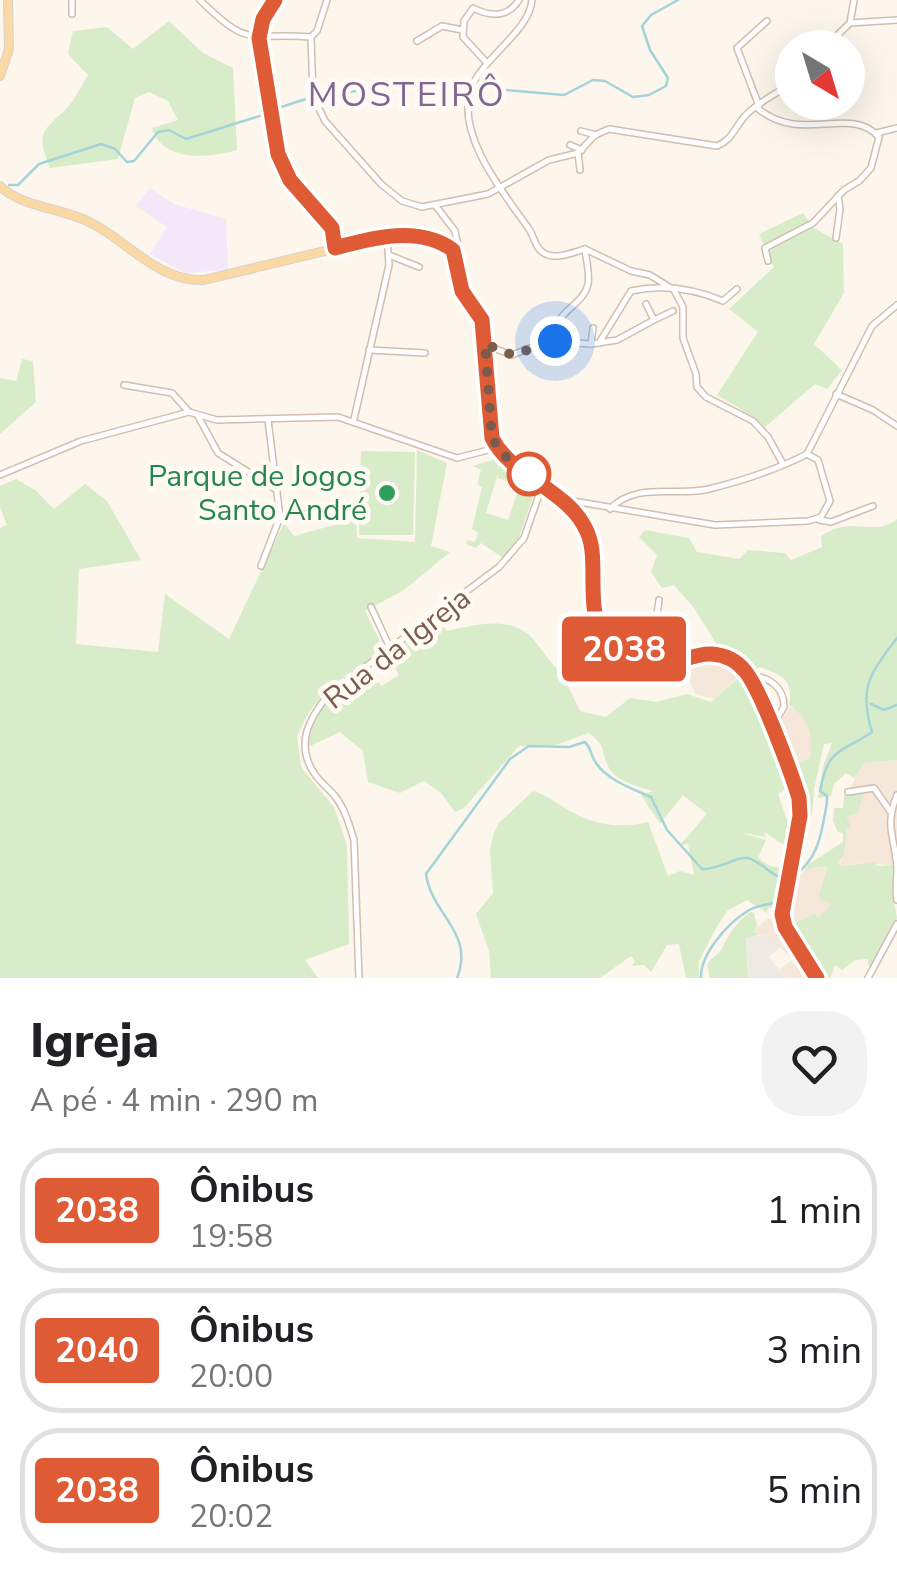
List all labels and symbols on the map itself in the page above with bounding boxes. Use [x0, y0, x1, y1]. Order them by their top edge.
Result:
north arrow [775, 30, 865, 120]
district label: MOSTEIRÔ [308, 71, 506, 118]
your location [530, 316, 580, 366]
unlabelled marker [508, 453, 550, 495]
place label: Parque de Jogos Santo André [148, 456, 367, 531]
marker: Parque de Jogos Santo André [376, 482, 398, 504]
street label: Rua da Igreja [315, 578, 479, 719]
line badge: 2038 [554, 616, 694, 682]

